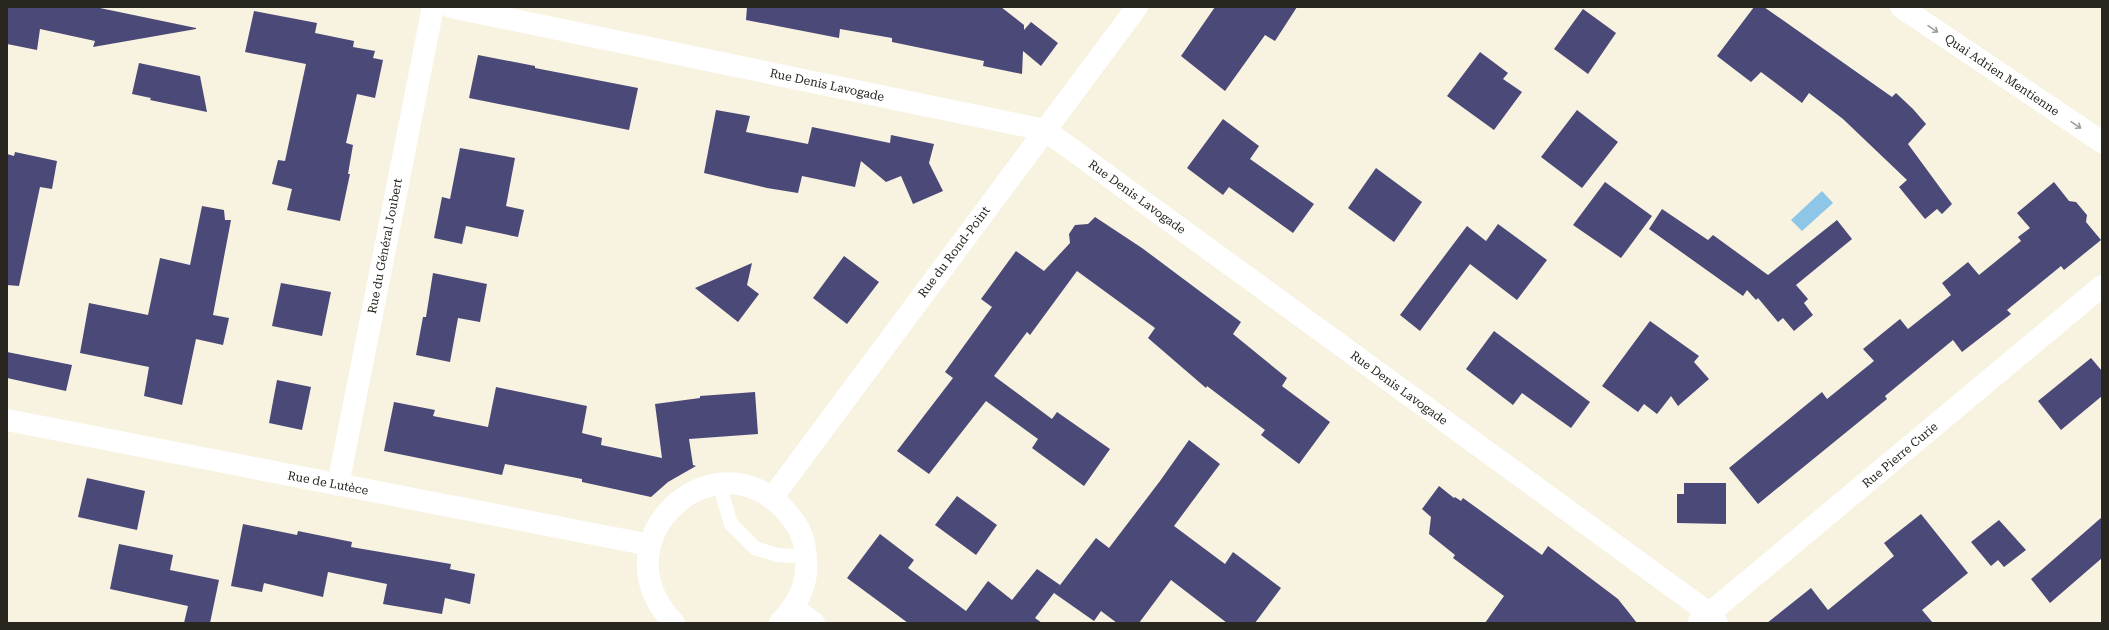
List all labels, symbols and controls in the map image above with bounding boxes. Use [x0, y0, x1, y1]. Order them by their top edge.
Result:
one-way arrow [1928, 25, 1939, 33]
street label: Quai Adrien Mentienne [1942, 31, 2062, 119]
street label: Rue Denis Lavogade [769, 66, 886, 104]
one-way arrow [2070, 121, 2081, 129]
street label: Rue Denis Lavogade [1086, 157, 1189, 237]
street label: Rue du Général Joubert [365, 177, 405, 315]
street label: Rue du Rond-Point [915, 203, 993, 300]
street label: Rue Denis Lavogade [1348, 348, 1451, 428]
street label: Rue Pierre Curie [1859, 419, 1941, 491]
street label: Rue de Lutèce [287, 468, 370, 498]

